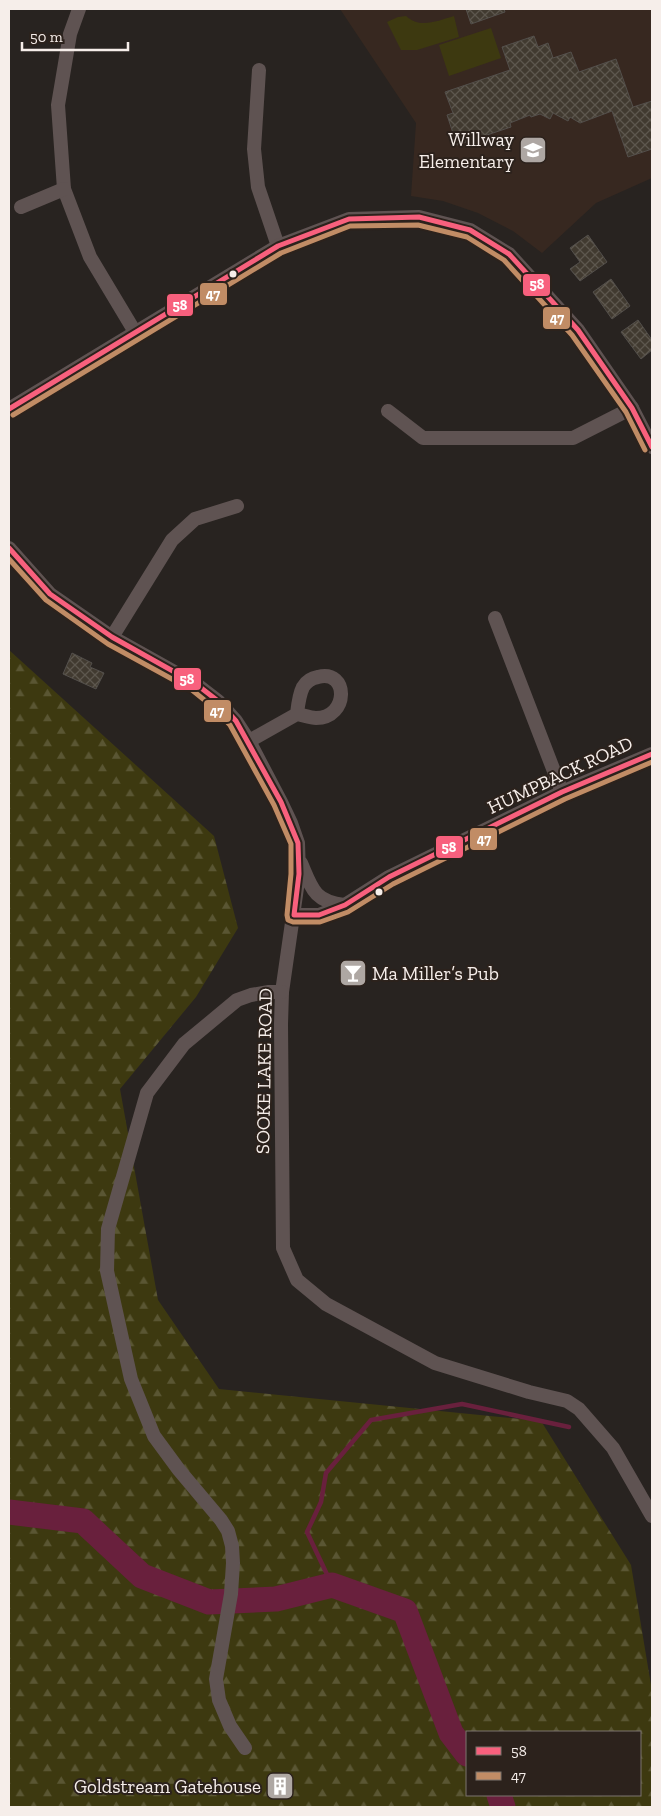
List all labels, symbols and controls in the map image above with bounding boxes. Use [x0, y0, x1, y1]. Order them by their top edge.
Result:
scale bar [22, 20, 129, 52]
text: 50 m [30, 28, 63, 46]
place label: Willway Elementary [419, 128, 514, 173]
school or university icon: Willway Elementary [518, 135, 548, 165]
unlabelled marker [228, 269, 238, 279]
line badge: 58 [522, 273, 551, 297]
text: 58 [530, 276, 545, 293]
line badge: 47 [199, 282, 228, 306]
text: 47 [206, 286, 220, 303]
line badge: 58 [166, 293, 194, 317]
text: 58 [173, 297, 188, 314]
line badge: 47 [542, 306, 571, 330]
text: 47 [550, 310, 564, 327]
line badge: 58 [173, 667, 202, 691]
text: 58 [180, 671, 195, 688]
line badge: 47 [203, 699, 232, 723]
text: 47 [210, 703, 224, 720]
street label: HUMPBACK ROAD [484, 731, 636, 819]
line badge: 47 [469, 827, 498, 851]
text: 47 [477, 831, 491, 848]
line badge: 58 [435, 835, 464, 859]
text: 58 [442, 839, 457, 856]
unlabelled marker [374, 887, 384, 897]
bar icon: Ma Miller’s Pub [338, 958, 368, 988]
place label: Ma Miller’s Pub [372, 962, 499, 985]
street label: SOOKE LAKE ROAD [251, 988, 277, 1154]
legend [466, 1731, 641, 1796]
text: 58 [511, 1742, 527, 1760]
text: 47 [511, 1767, 526, 1785]
building icon: Goldstream Gatehouse [265, 1771, 295, 1801]
place label: Goldstream Gatehouse [74, 1775, 261, 1798]

